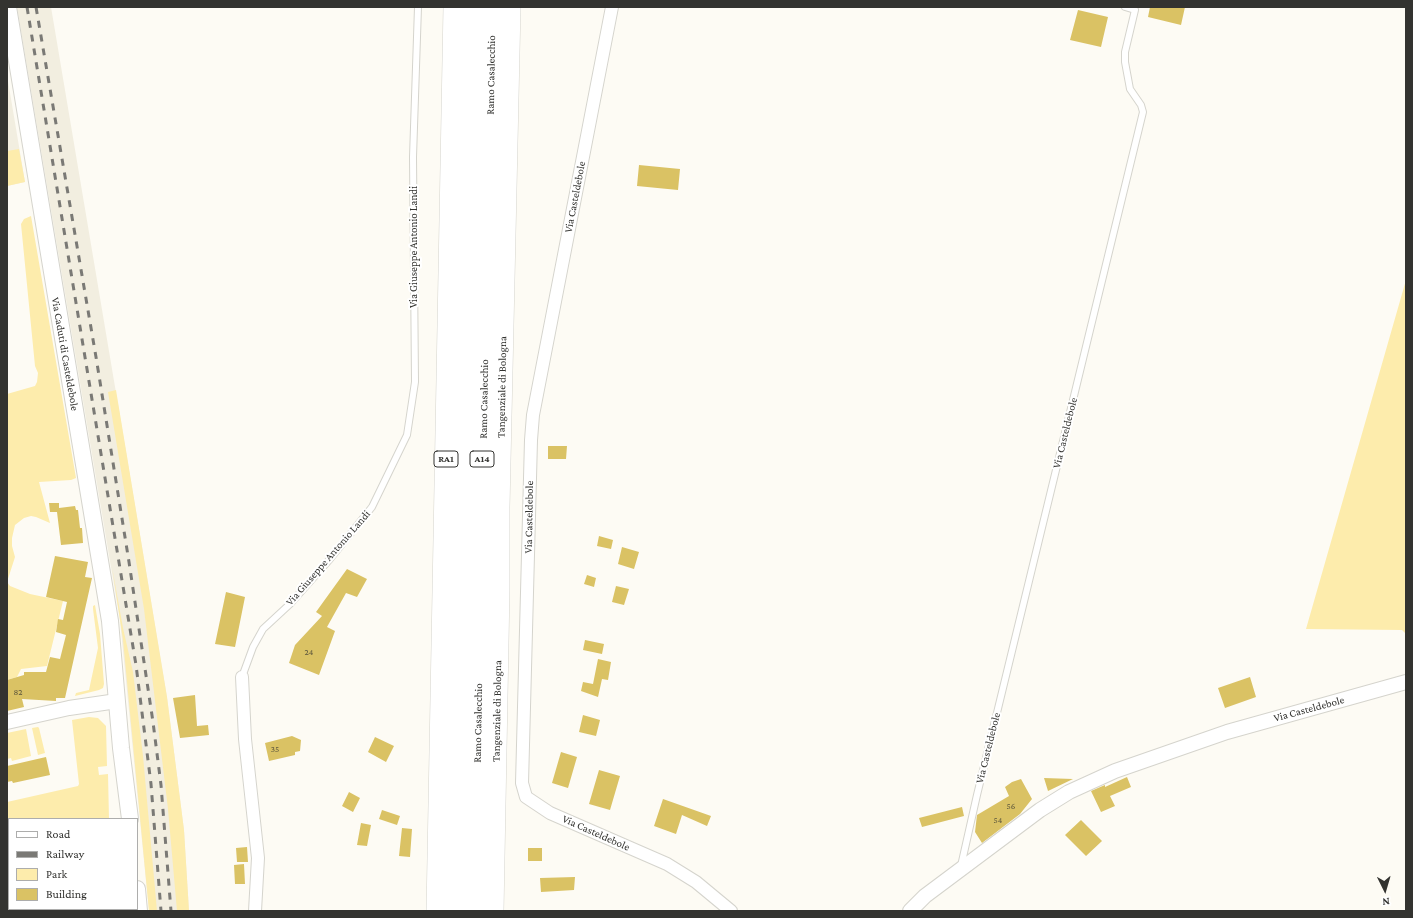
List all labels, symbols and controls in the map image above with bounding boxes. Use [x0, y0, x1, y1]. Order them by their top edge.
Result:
street label: Ramo Casalecchio [484, 35, 498, 115]
street label: Via Casteldebole [562, 160, 588, 234]
street label: Via Giuseppe Antonio Landi [407, 186, 421, 308]
street label: Via Caduti di Casteldebole [49, 296, 81, 412]
street label: Tangenziale di Bologna [495, 336, 509, 438]
street label: Ramo Casalecchio [477, 359, 491, 439]
street label: Via Casteldebole [1050, 396, 1080, 470]
road number: RA1 [434, 451, 458, 467]
road number: A14 [470, 451, 494, 467]
street label: Via Casteldebole [522, 481, 536, 553]
street label: Via Giuseppe Antonio Landi [283, 508, 373, 608]
house number: 24 [305, 647, 313, 657]
street label: Tangenziale di Bologna [490, 660, 504, 762]
street label: Ramo Casalecchio [471, 683, 485, 763]
house number: 82 [13, 687, 23, 697]
street label: Via Casteldebole [1272, 693, 1346, 725]
street label: Via Casteldebole [973, 711, 1003, 785]
house number: 35 [271, 744, 279, 754]
house number: 56 [1007, 801, 1015, 811]
street label: Via Casteldebole [560, 812, 632, 854]
house number: 54 [994, 815, 1002, 825]
legend [8, 818, 138, 910]
text: Road [46, 827, 70, 841]
text: Railway [46, 847, 84, 861]
text: Park [46, 867, 67, 881]
north arrow [1365, 870, 1405, 910]
text: Building [46, 887, 87, 901]
text: N [1382, 896, 1390, 908]

